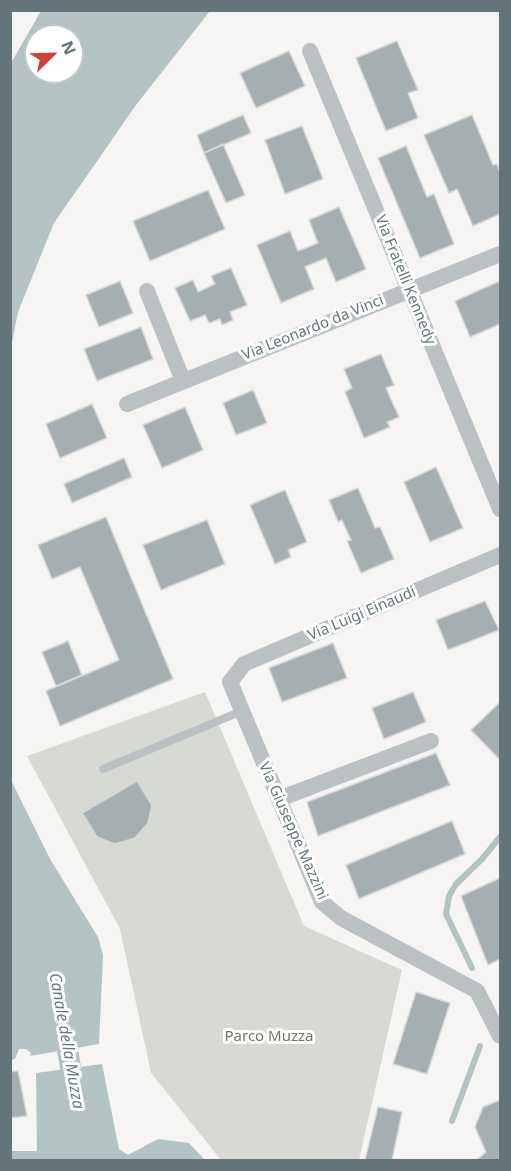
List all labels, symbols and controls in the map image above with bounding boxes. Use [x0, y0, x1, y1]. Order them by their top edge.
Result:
north arrow [24, 24, 84, 84]
text: N [56, 37, 81, 58]
street label: Via Fratelli Kennedy [371, 213, 439, 347]
street label: Via Leonardo da Vinci [240, 291, 386, 365]
street label: Via Luigi Einaudi [305, 583, 419, 645]
street label: Via Giuseppe Mazzini [255, 759, 331, 903]
water label: Canale della Muzza [45, 971, 87, 1111]
park label: Parco Muzza [225, 1028, 313, 1046]

